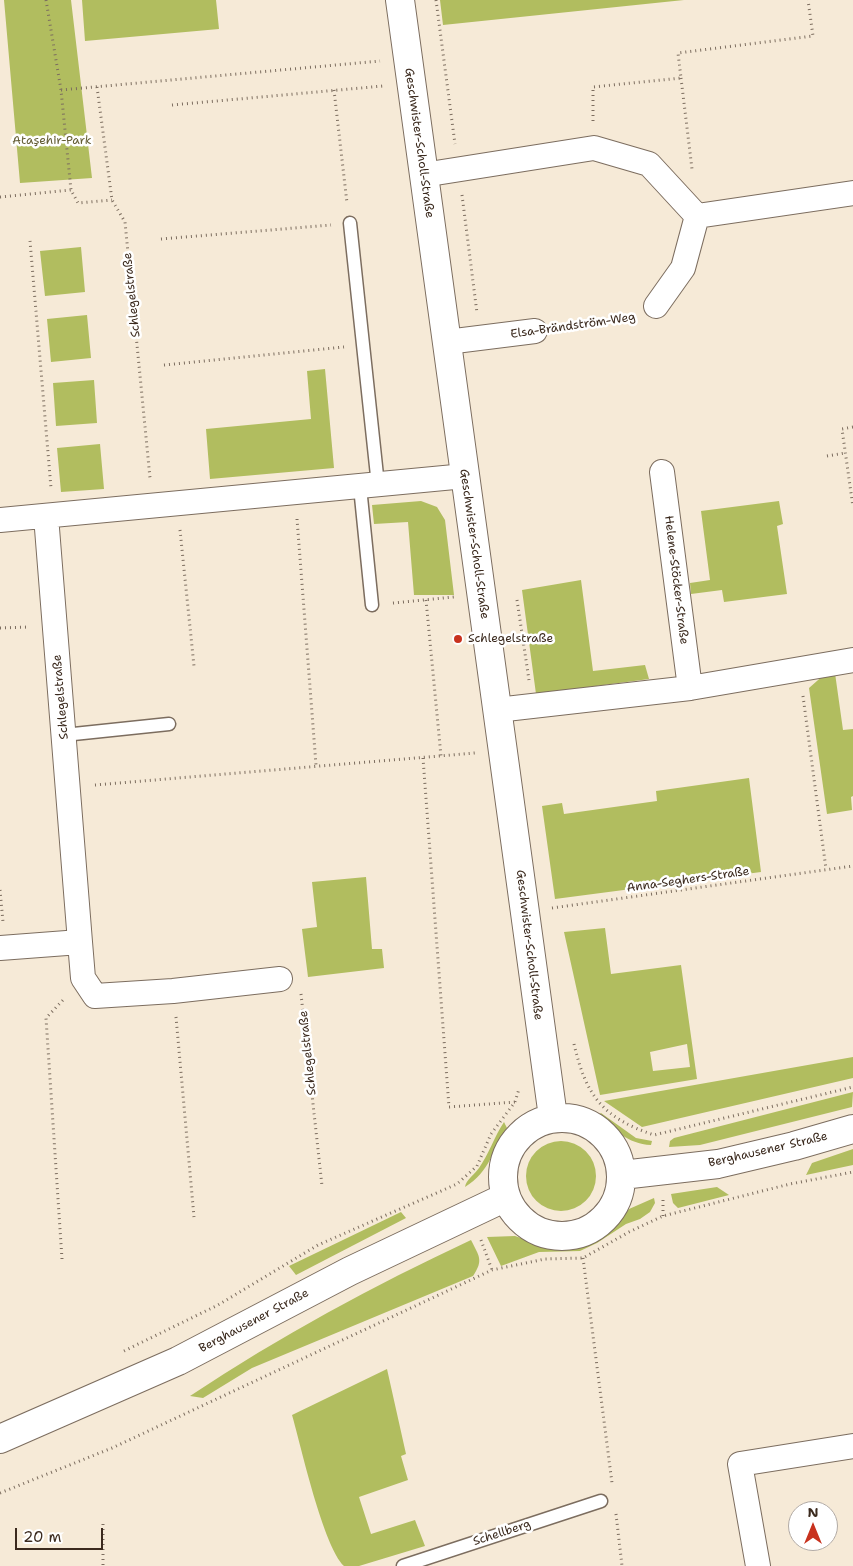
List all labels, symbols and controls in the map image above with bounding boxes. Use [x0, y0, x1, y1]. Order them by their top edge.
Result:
street label: Geschwister-Scholl-Straße [401, 67, 437, 219]
park label: Ataşehir-Park [12, 134, 92, 148]
street label: Schlegelstraße [120, 252, 144, 338]
street label: Elsa-Brändström-Weg [510, 310, 636, 342]
street label: Geschwister-Scholl-Straße [456, 468, 492, 620]
street label: Helene-Stöcker-Straße [661, 515, 691, 645]
place label: Schlegelstraße [468, 632, 553, 646]
marker: Schlegelstraße [452, 633, 464, 645]
street label: Schlegelstraße [50, 654, 72, 740]
street label: Anna-Seghers-Straße [626, 864, 750, 896]
street label: Geschwister-Scholl-Straße [513, 869, 545, 1021]
street label: Schlegelstraße [296, 1010, 320, 1096]
street label: Berghausener Straße [707, 1129, 829, 1171]
street label: Berghausener Straße [197, 1286, 311, 1356]
north arrow [788, 1501, 838, 1551]
text: N [807, 1503, 819, 1521]
street label: Schellberg [471, 1517, 533, 1549]
scale bar [18, 1518, 105, 1550]
text: 20 m [23, 1527, 62, 1547]

